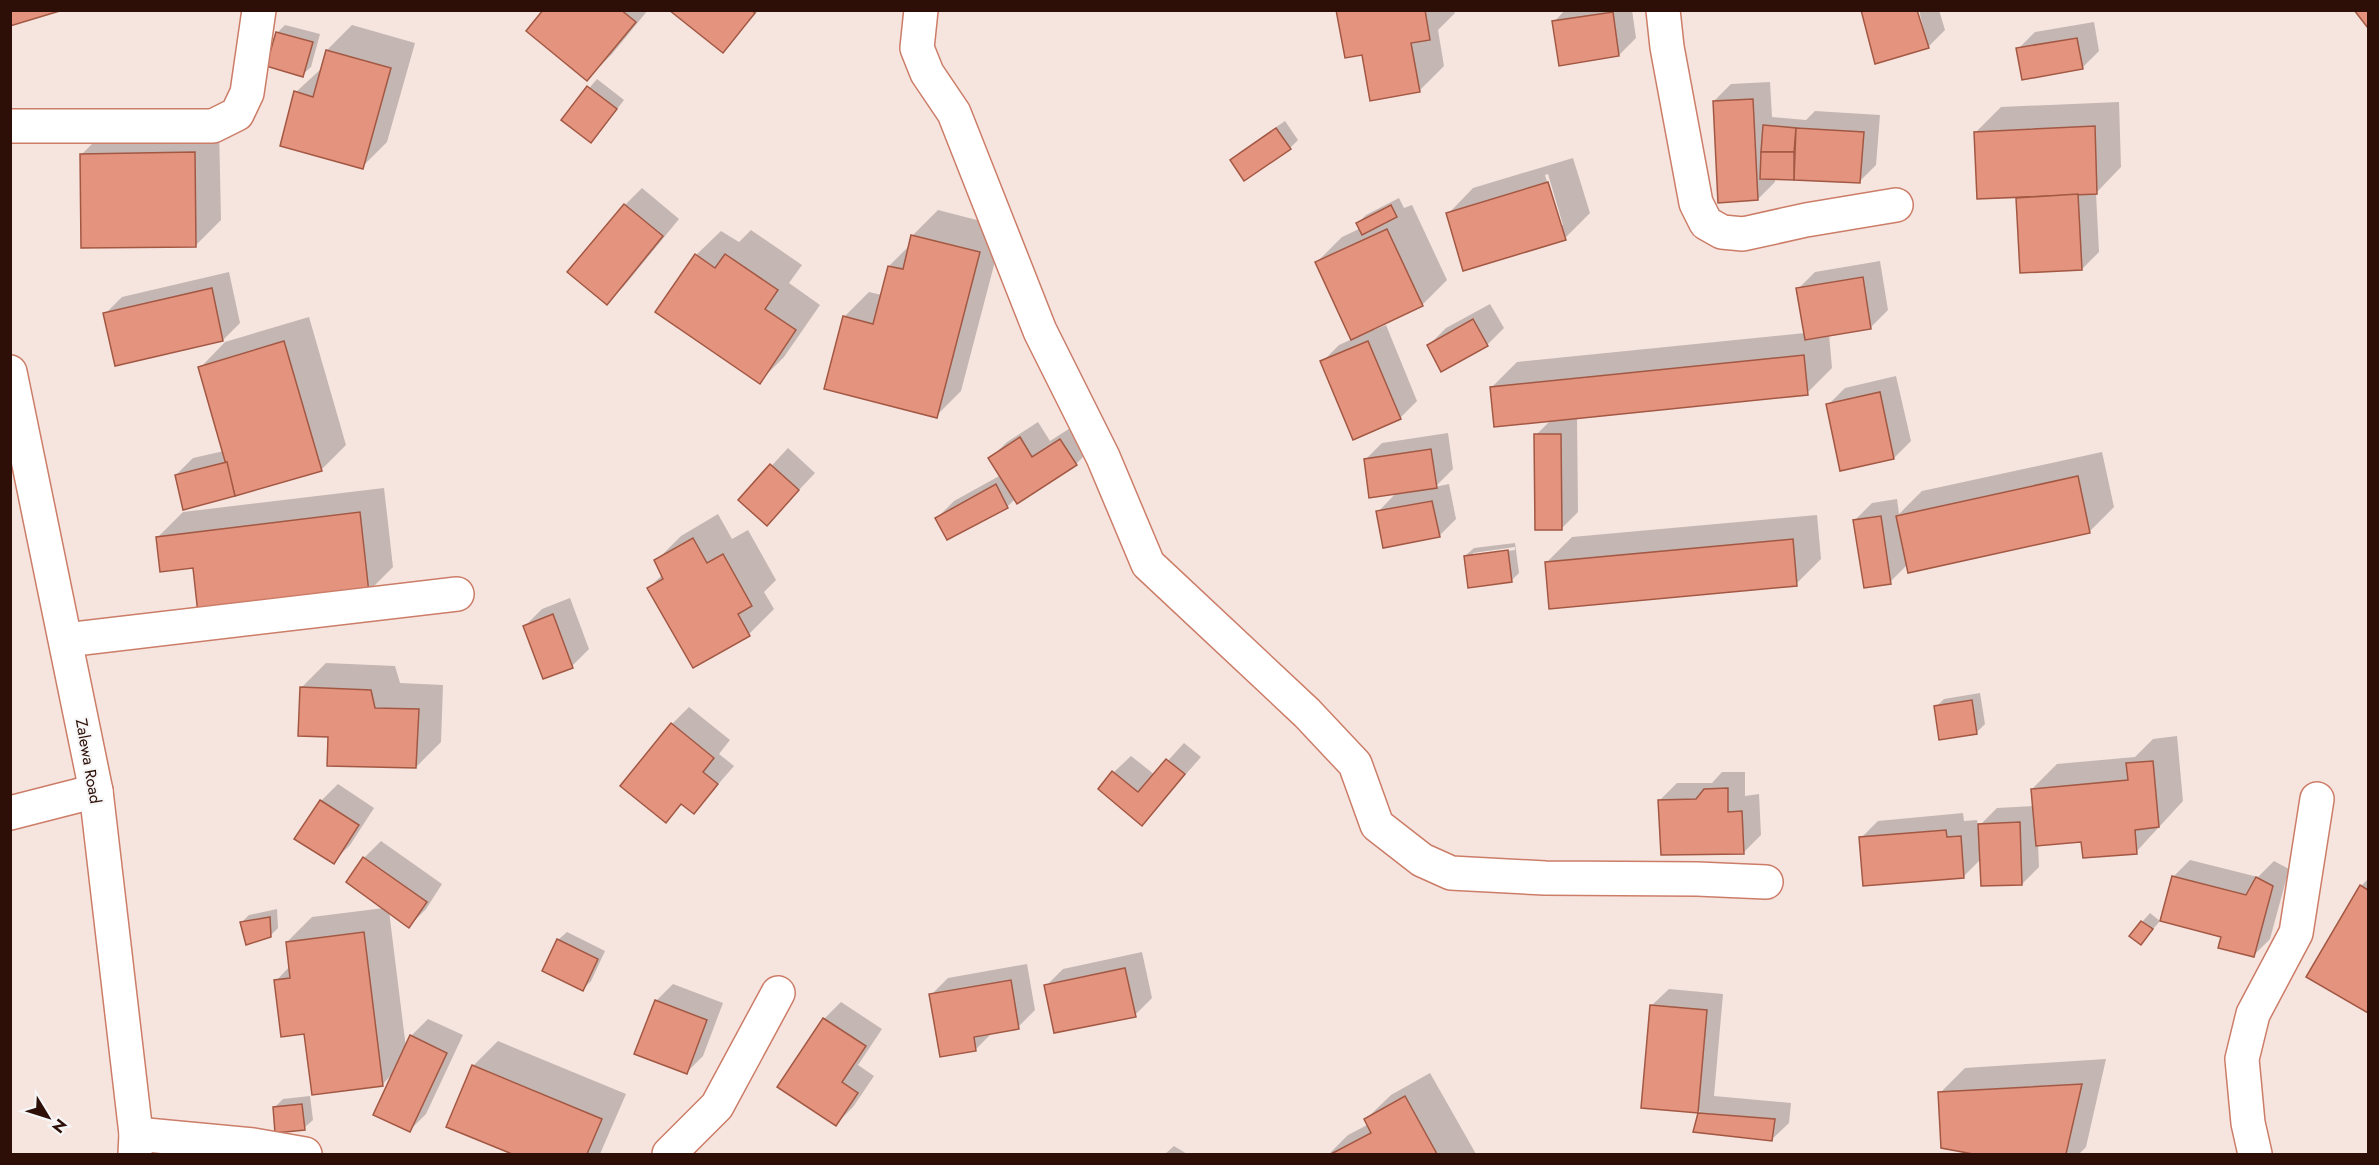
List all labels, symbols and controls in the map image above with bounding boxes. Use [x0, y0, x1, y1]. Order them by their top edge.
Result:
street label: Zalewa Road [70, 717, 107, 805]
north arrow [18, 1087, 78, 1147]
text: N [46, 1114, 72, 1138]

